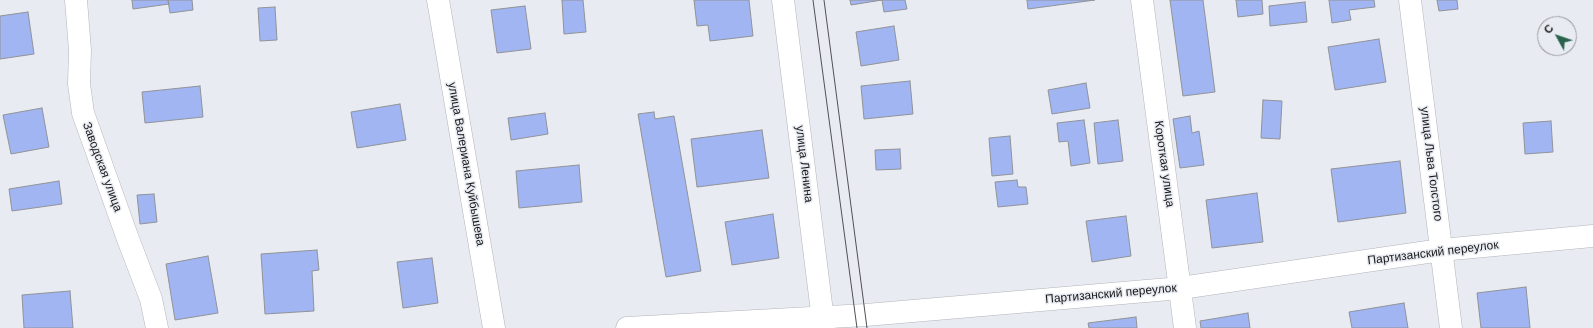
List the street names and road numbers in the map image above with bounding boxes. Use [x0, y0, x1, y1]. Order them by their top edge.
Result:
street label: улица Валериана Куйбышева [445, 81, 487, 247]
street label: улица Льва Толстого [1417, 106, 1445, 222]
street label: Заводская улица [79, 120, 125, 214]
street label: Короткая улица [1151, 120, 1177, 208]
street label: улица Ленина [792, 125, 816, 203]
street label: Партизанский переулок [1367, 238, 1499, 268]
street label: Партизанский переулок [1045, 281, 1177, 307]

